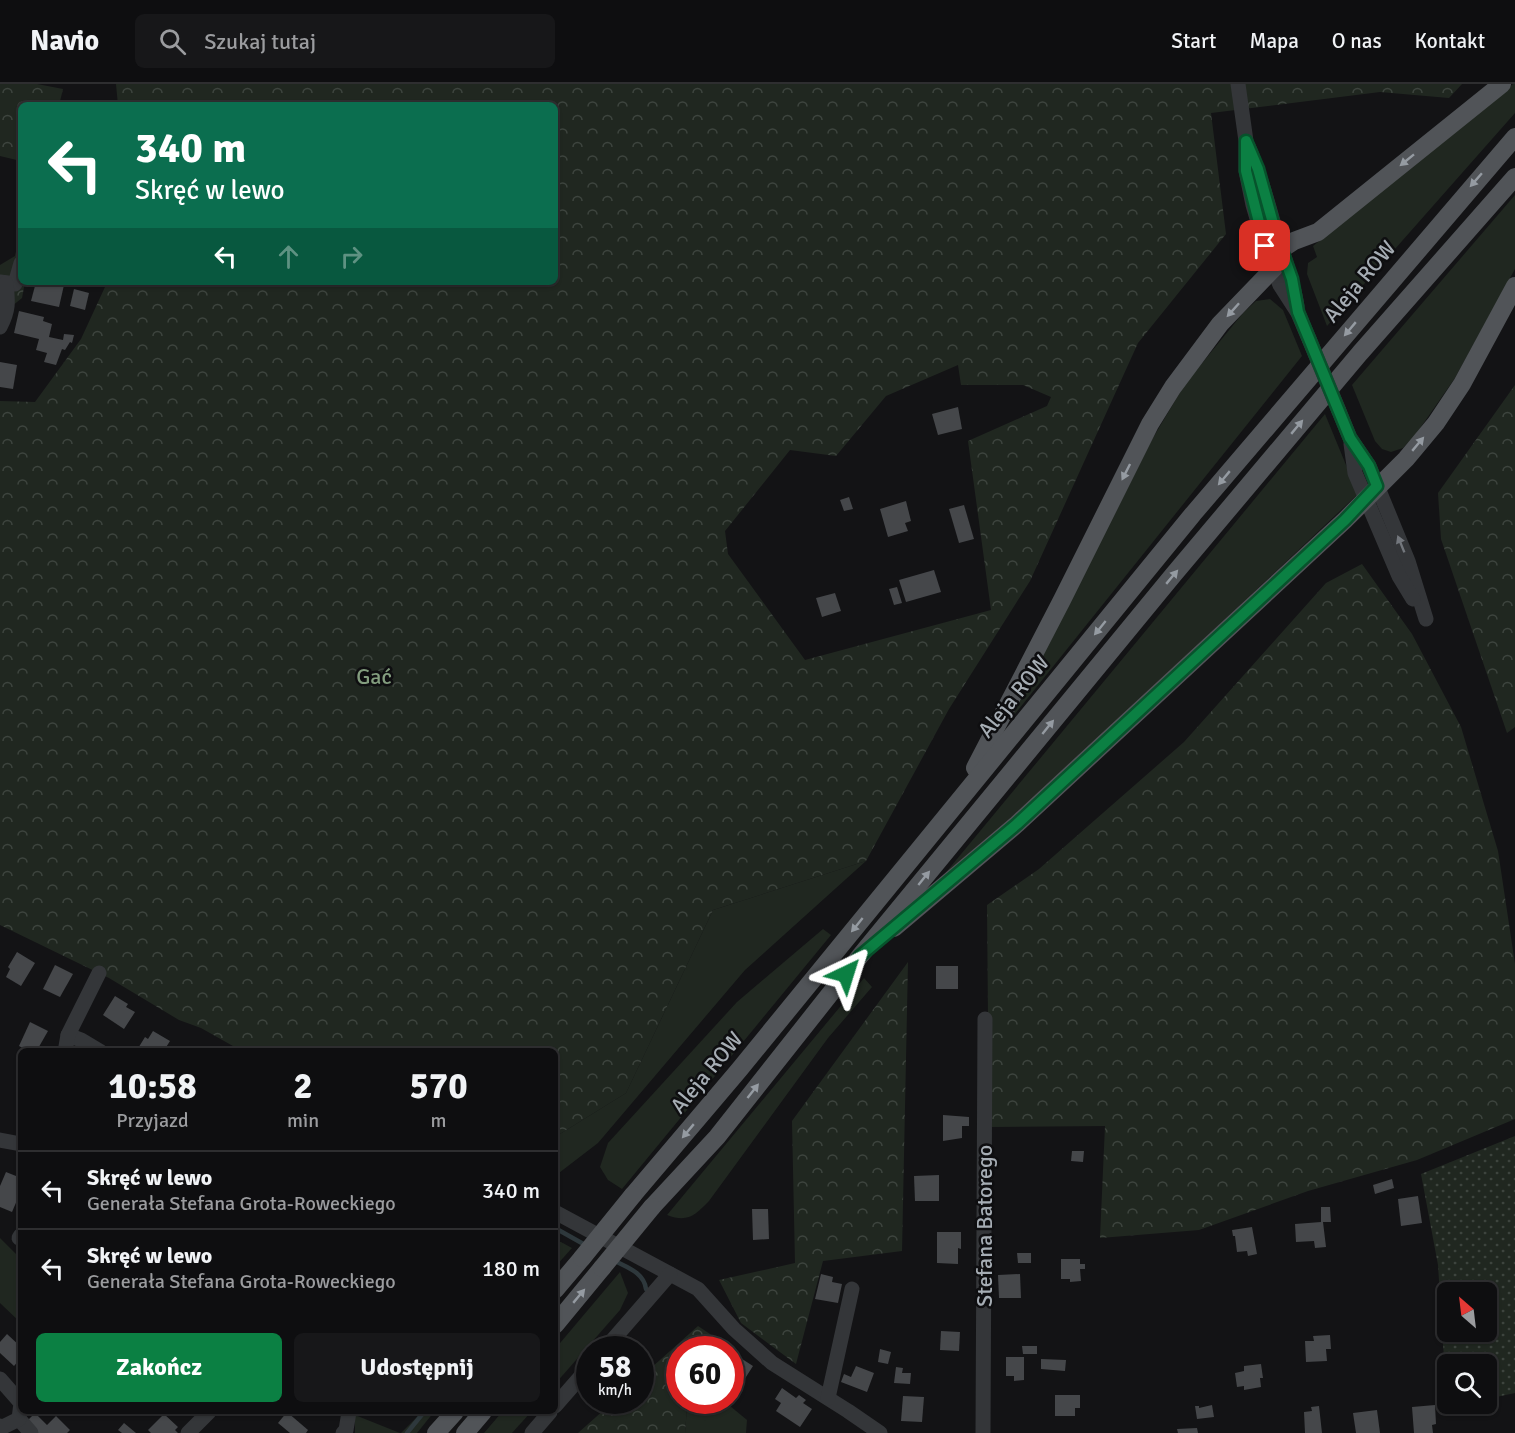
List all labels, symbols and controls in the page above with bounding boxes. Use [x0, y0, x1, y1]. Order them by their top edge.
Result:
search box [135, 14, 555, 68]
text: Navio [30, 24, 99, 58]
icon: search [156, 25, 189, 58]
text: Szukaj tutaj [204, 28, 316, 55]
text: Start [1171, 28, 1216, 54]
text: Mapa [1249, 28, 1299, 54]
text: O nas [1332, 28, 1382, 54]
text: Kontakt [1415, 28, 1485, 54]
text: 340 m [135, 123, 246, 174]
icon: left [36, 126, 114, 204]
one-way arrow [1400, 153, 1415, 166]
one-way arrow [1469, 173, 1483, 188]
text: Skręć w lewo [135, 174, 285, 207]
pin [1239, 220, 1290, 271]
icon: arrive [1248, 229, 1281, 262]
street label: Aleja ROW [1317, 235, 1402, 328]
icon: left [209, 240, 242, 273]
icon: ahead [272, 240, 305, 273]
icon: right [335, 240, 368, 273]
one-way arrow [1227, 302, 1240, 317]
one-way arrow [1344, 321, 1357, 336]
one-way arrow [1291, 420, 1303, 435]
one-way arrow [1411, 437, 1424, 452]
one-way arrow [1121, 464, 1131, 481]
one-way arrow [1218, 470, 1231, 485]
one-way arrow [1395, 535, 1405, 553]
one-way arrow [1165, 570, 1178, 585]
one-way arrow [1093, 620, 1106, 636]
street label: Aleja ROW [972, 649, 1055, 743]
park label: Gać [356, 663, 392, 690]
one-way arrow [1041, 720, 1054, 735]
one-way arrow [918, 870, 931, 886]
one-way arrow [851, 917, 864, 932]
position arrow [814, 942, 878, 1006]
street label: Aleja ROW [664, 1026, 749, 1119]
text: 10:58 [108, 1064, 197, 1109]
text: 2 [293, 1064, 313, 1109]
text: 570 [409, 1064, 468, 1109]
one-way arrow [747, 1083, 760, 1099]
text: Przyjazd [116, 1108, 189, 1133]
text: min [287, 1108, 319, 1133]
text: m [431, 1108, 447, 1133]
one-way arrow [682, 1123, 695, 1138]
street label: Stefana Batorego [971, 1145, 998, 1307]
text: Skręć w lewo [87, 1164, 212, 1191]
icon: left [36, 1174, 69, 1207]
text: 340 m [482, 1177, 540, 1204]
text: Generała Stefana Grota-Roweckiego [87, 1191, 396, 1216]
text: Skręć w lewo [87, 1242, 212, 1269]
icon: left [36, 1252, 69, 1285]
text: 180 m [482, 1255, 540, 1282]
text: Generała Stefana Grota-Roweckiego [87, 1269, 396, 1294]
north arrow [1437, 1282, 1497, 1342]
map controls [1437, 1282, 1497, 1414]
one-way arrow [572, 1288, 585, 1304]
button: Zakończ [36, 1333, 282, 1402]
button: Udostępnij [294, 1333, 540, 1402]
speed limit sign: 60 [666, 1336, 744, 1414]
text: 58 [599, 1349, 631, 1386]
button: search [1437, 1354, 1497, 1414]
text: km/h [598, 1381, 632, 1399]

